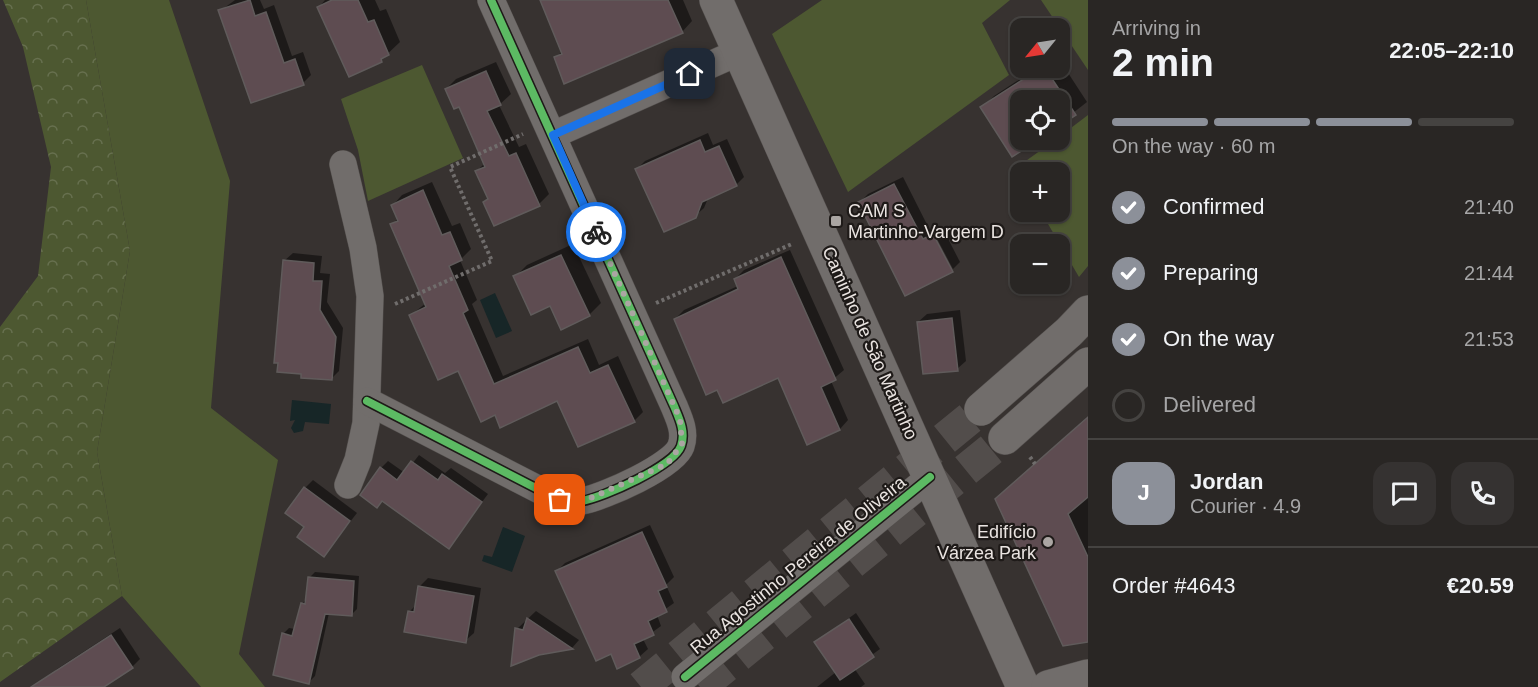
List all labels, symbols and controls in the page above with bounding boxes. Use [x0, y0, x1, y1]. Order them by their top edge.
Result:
text: Arriving in [1112, 17, 1201, 39]
north arrow [1010, 18, 1070, 78]
map controls [1010, 18, 1070, 294]
text: 22:05–22:10 [1389, 38, 1514, 63]
text: 2 min [1112, 41, 1214, 84]
pin [664, 48, 715, 99]
icon: home [673, 57, 706, 90]
button: locate [1010, 90, 1070, 150]
text: On the way · 60 m [1112, 135, 1275, 157]
button: + [1010, 162, 1070, 222]
icon: check [1112, 191, 1145, 224]
text: Confirmed [1163, 194, 1264, 219]
text: 21:40 [1464, 196, 1514, 218]
place label: CAM S Martinho-Vargem D [848, 201, 1004, 242]
courier [566, 202, 626, 262]
marker: CAM S Martinho-Vargem D [829, 214, 843, 228]
icon: bike [580, 216, 613, 249]
button: − [1010, 234, 1070, 294]
street label: Caminho de São Martinho [818, 243, 922, 443]
icon: check [1112, 257, 1145, 290]
text: Preparing [1163, 260, 1258, 285]
text: 21:44 [1464, 262, 1514, 284]
icon: check [1112, 323, 1145, 356]
text: On the way [1163, 326, 1274, 351]
text: 21:53 [1464, 328, 1514, 350]
text: Delivered [1163, 392, 1256, 417]
button: chat [1373, 462, 1436, 525]
button: phone [1451, 462, 1514, 525]
text: Jordan [1190, 469, 1263, 494]
street label: Rua Agostinho Pereira de Oliveira [686, 471, 910, 658]
pin [534, 474, 585, 525]
text: J [1137, 480, 1150, 505]
icon: bag [543, 483, 576, 516]
text: Courier · 4.9 [1190, 495, 1301, 517]
place label: Edifício Várzea Park [937, 522, 1037, 563]
marker: Edifício Várzea Park [1041, 535, 1055, 549]
text: Order #4643 [1112, 573, 1236, 598]
text: €20.59 [1447, 573, 1514, 598]

